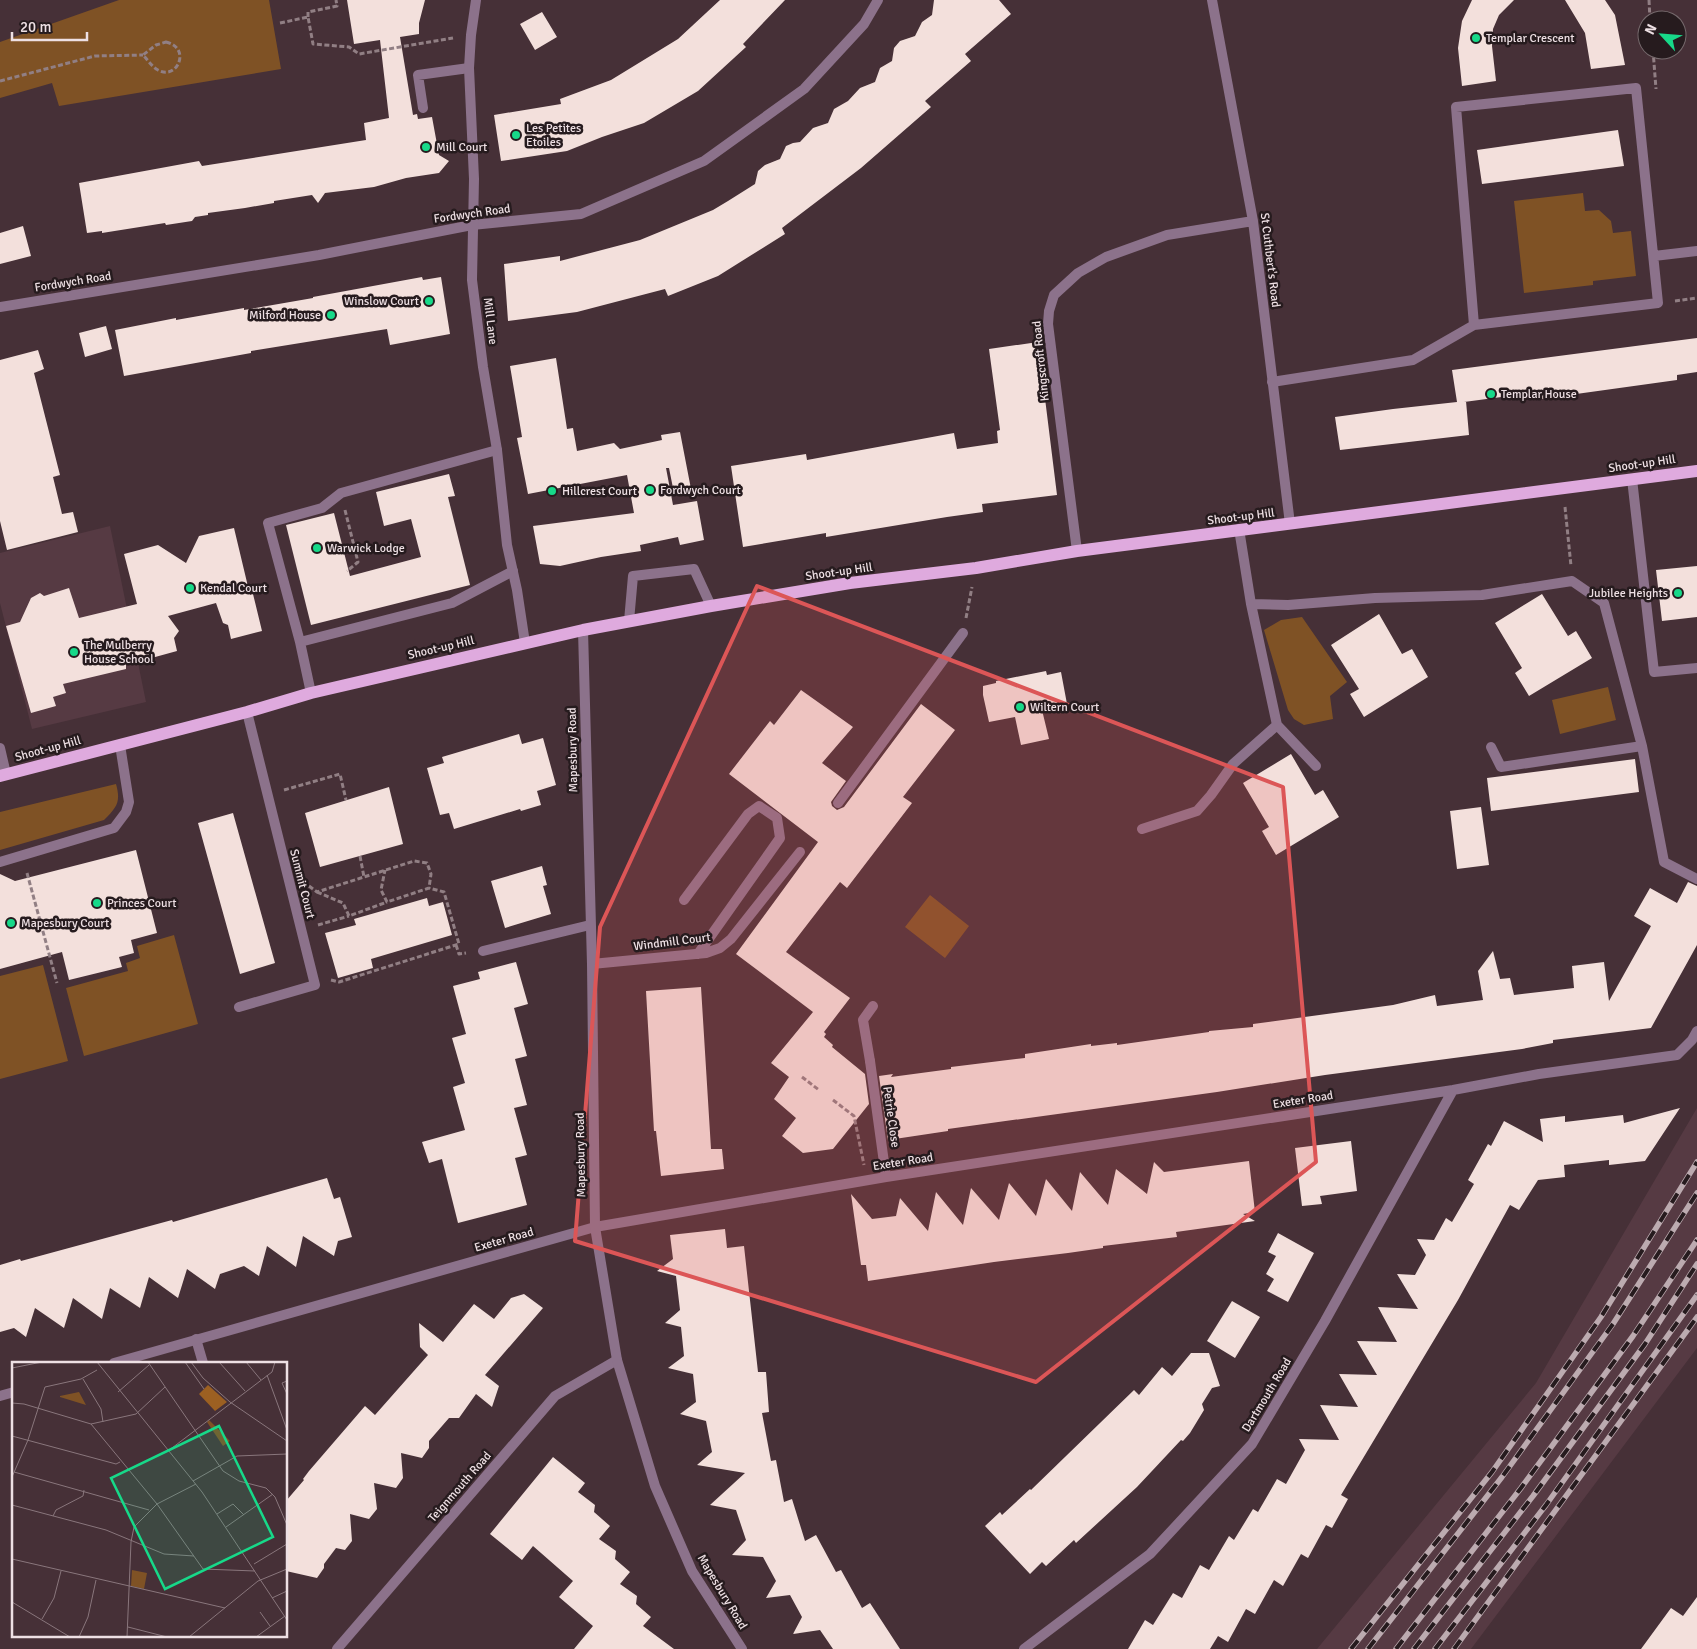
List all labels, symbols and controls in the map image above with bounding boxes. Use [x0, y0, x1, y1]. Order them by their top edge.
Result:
scale bar [12, 10, 88, 42]
north arrow [1637, 10, 1687, 60]
text: 20 m [20, 18, 51, 36]
text: N [1641, 21, 1661, 38]
place label: Templar Crescent [1486, 31, 1575, 46]
marker: Templar Crescent [1470, 32, 1482, 44]
place label: Les Petites Etoiles [526, 121, 581, 150]
marker: Les Petites Etoiles [510, 129, 522, 141]
place label: Mill Court [436, 140, 487, 155]
marker: Mill Court [420, 141, 432, 153]
street label: Fordwych Road [433, 201, 511, 227]
street label: St Cuthbert's Road [1257, 212, 1283, 308]
street label: Fordwych Road [34, 269, 112, 295]
place label: Winslow Court [344, 294, 419, 309]
marker: Winslow Court [423, 295, 435, 307]
street label: Mill Lane [480, 297, 500, 345]
place label: Milford House [249, 308, 321, 323]
marker: Milford House [325, 309, 337, 321]
street label: Kingscroft Road [1029, 320, 1053, 402]
place label: Templar House [1501, 387, 1577, 402]
marker: Templar House [1485, 388, 1497, 400]
street label: Shoot-up Hill [1607, 452, 1677, 476]
place label: Fordwych Court [660, 483, 741, 498]
place label: Hillcrest Court [562, 484, 637, 499]
marker: Fordwych Court [644, 484, 656, 496]
marker: Hillcrest Court [546, 485, 558, 497]
street label: Shoot-up Hill [1206, 505, 1276, 529]
place label: Warwick Lodge [327, 541, 405, 556]
marker: Warwick Lodge [311, 542, 323, 554]
street label: Shoot-up Hill [804, 560, 874, 584]
place label: Kendal Court [200, 581, 267, 596]
marker: Kendal Court [184, 582, 196, 594]
place label: Jubilee Heights [1589, 586, 1668, 601]
marker: Jubilee Heights [1672, 587, 1684, 599]
street label: Shoot-up Hill [406, 633, 476, 663]
place label: The Mulberry House School [84, 638, 154, 667]
marker: The Mulberry House School [68, 646, 80, 658]
place label: Wiltern Court [1030, 700, 1099, 715]
marker: Wiltern Court [1014, 701, 1026, 713]
street label: Mapesbury Road [565, 707, 581, 793]
street label: Shoot-up Hill [13, 733, 83, 765]
street label: Summit Court [286, 848, 318, 920]
place label: Princes Court [107, 896, 176, 911]
marker: Princes Court [91, 897, 103, 909]
place label: Mapesbury Court [21, 916, 109, 931]
marker: Mapesbury Court [5, 917, 17, 929]
street label: Windmill Court [633, 930, 711, 954]
street label: Petrie Close [879, 1086, 903, 1148]
street label: Exeter Road [1272, 1088, 1334, 1112]
street label: Mapesbury Road [573, 1112, 589, 1198]
street label: Exeter Road [872, 1150, 934, 1174]
street label: Exeter Road [473, 1224, 535, 1256]
street label: Dartmouth Road [1239, 1355, 1295, 1435]
inset map [12, 1362, 288, 1636]
street label: Teignmouth Road [425, 1449, 495, 1525]
street label: Mapesbury Road [694, 1552, 750, 1632]

